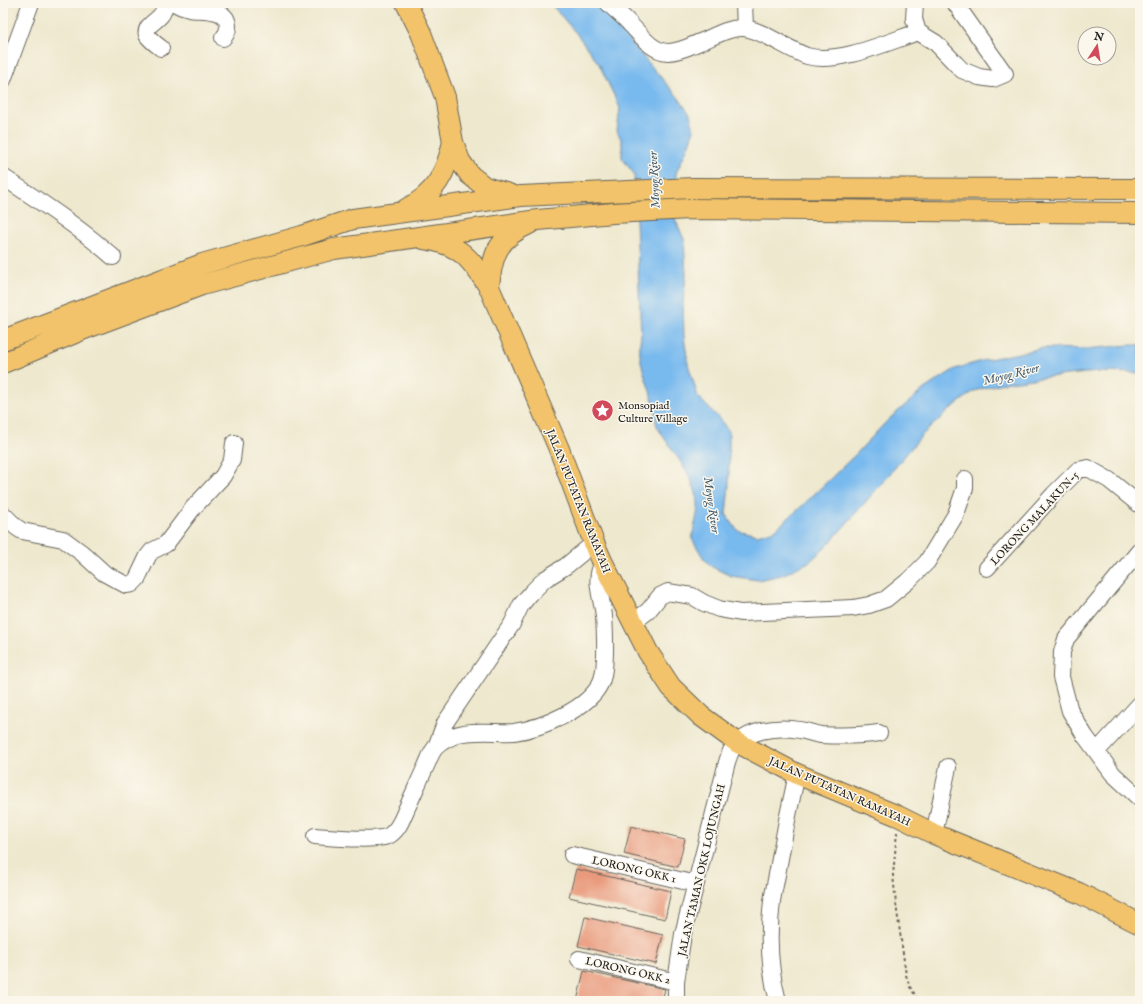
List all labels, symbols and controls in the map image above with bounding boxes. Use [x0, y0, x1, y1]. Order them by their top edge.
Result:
north arrow [1077, 26, 1117, 66]
text: N [1092, 29, 1105, 45]
water label: Moyog River [645, 150, 664, 209]
water label: Moyog River [982, 360, 1042, 390]
place icon: Monsopiad Culture Village [590, 398, 616, 424]
place label: Monsopiad Culture Village [618, 399, 687, 426]
street label: JALAN PUTATAN RAMAYAH [542, 425, 614, 576]
street label: LORONG MALAKUN-5 [988, 469, 1082, 568]
water label: Moyog River [699, 476, 723, 535]
street label: JALAN PUTATAN RAMAYAH [765, 753, 913, 830]
street label: JALAN TAMAN OKK LOJUNGAH [675, 782, 729, 960]
street label: LORONG OKK 1 [590, 853, 677, 886]
street label: LORONG OKK 2 [584, 954, 672, 988]

